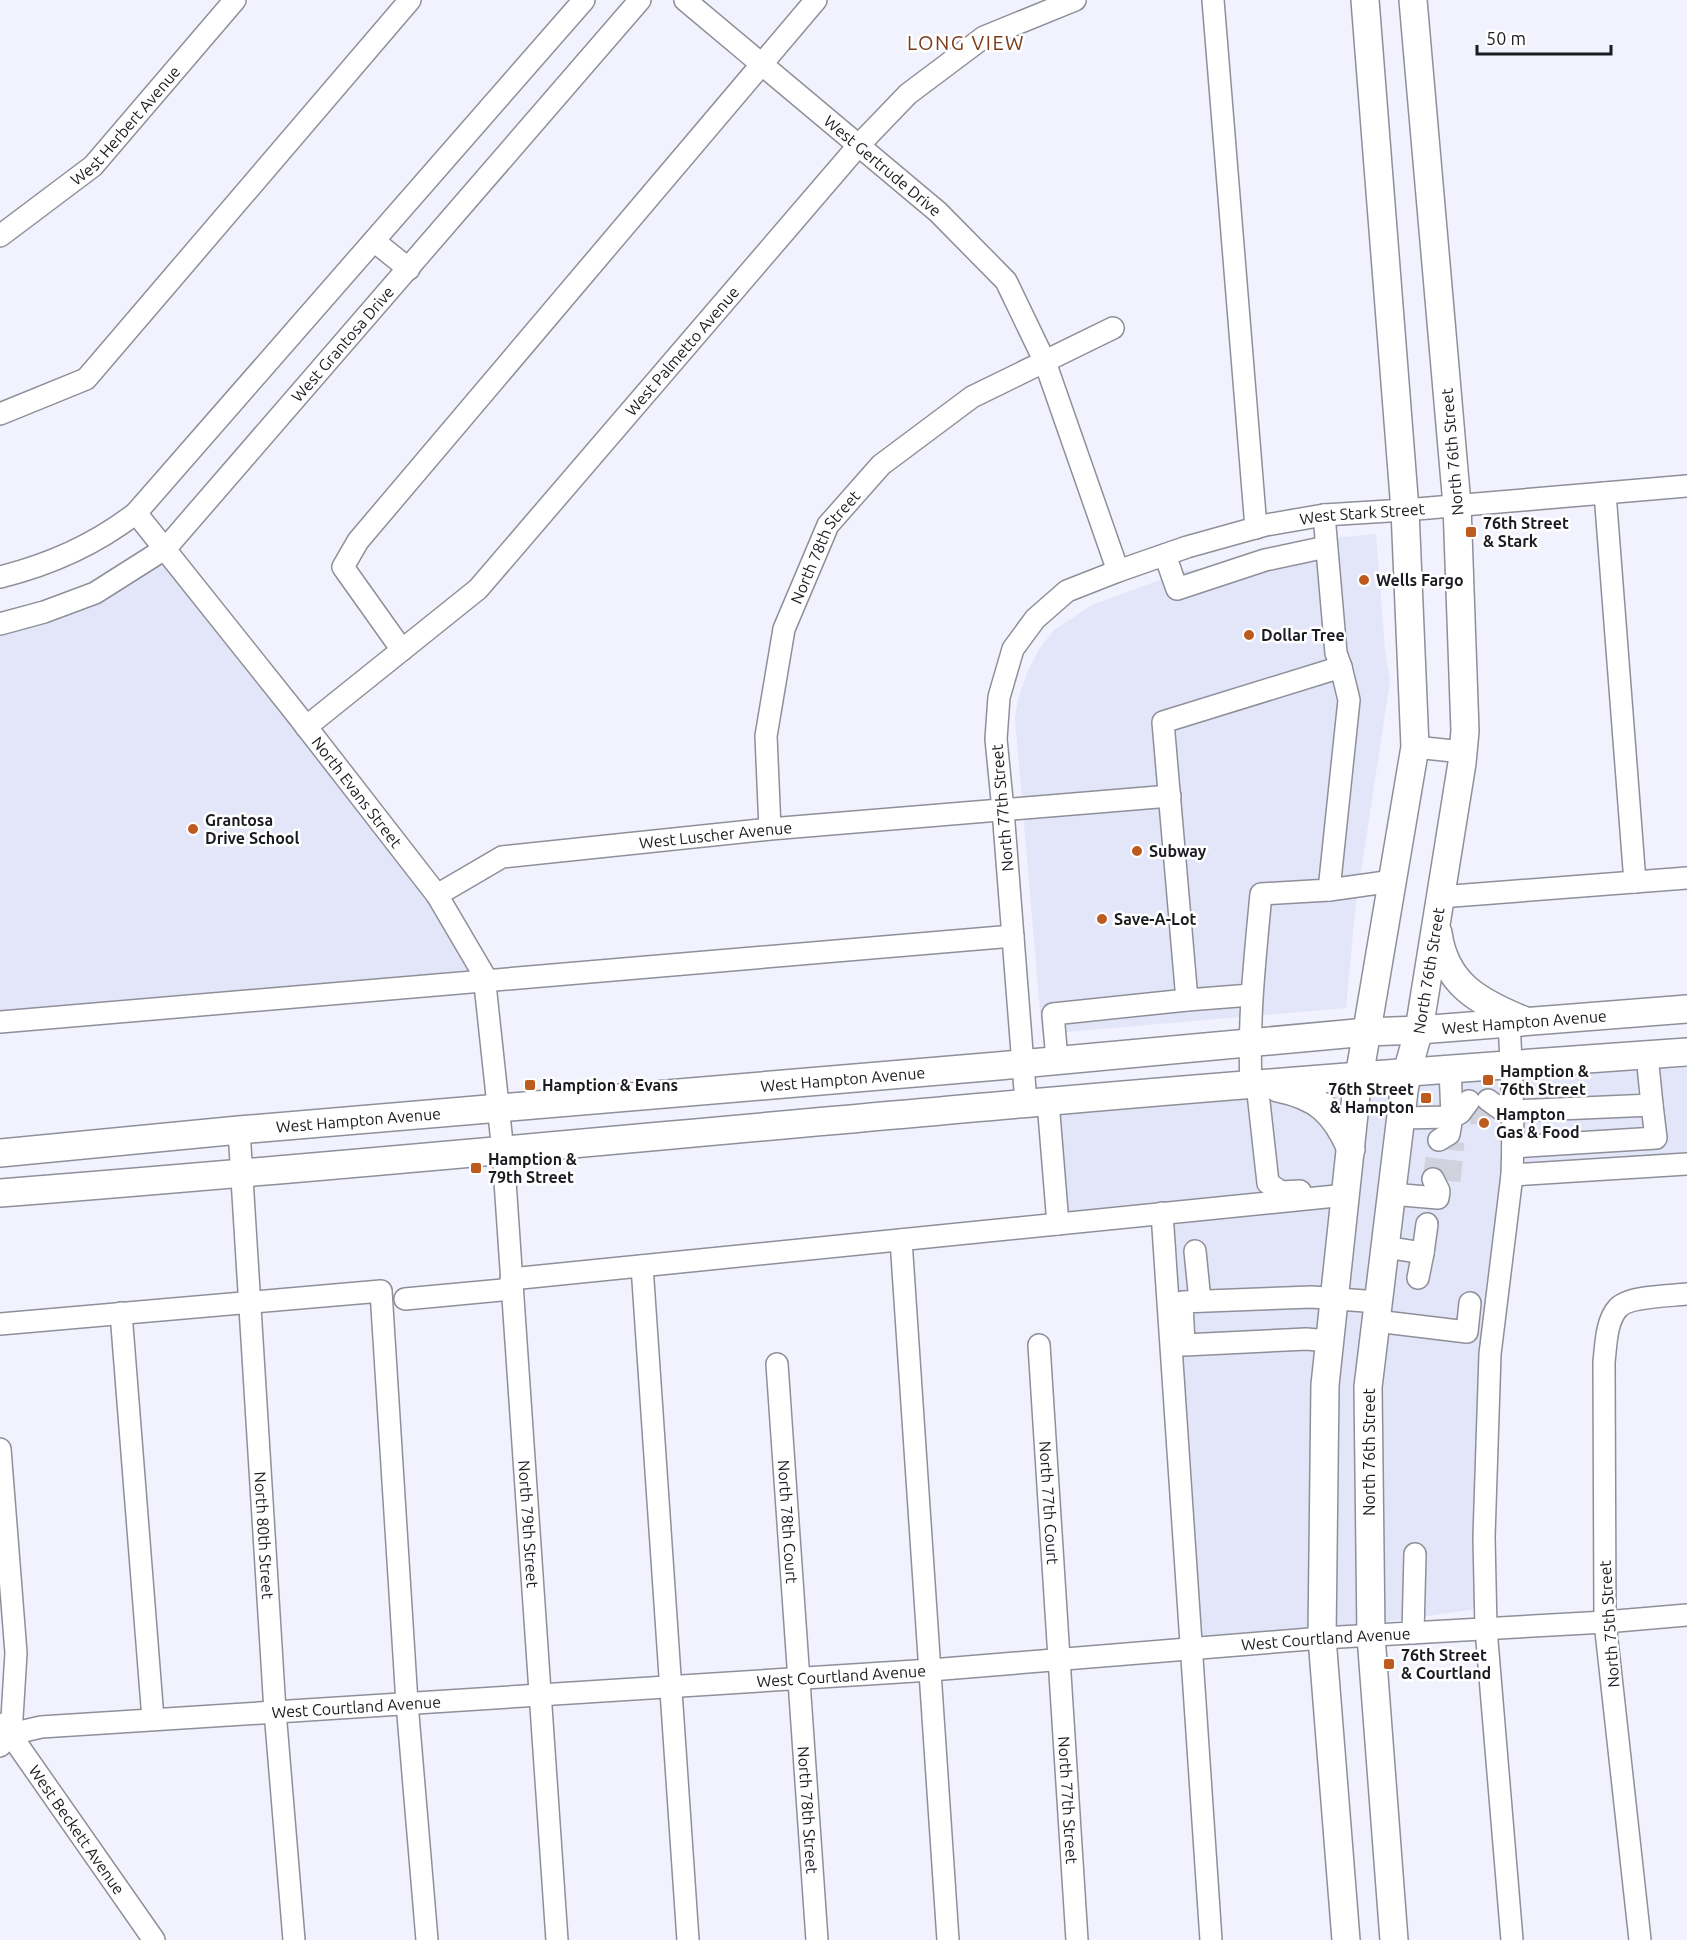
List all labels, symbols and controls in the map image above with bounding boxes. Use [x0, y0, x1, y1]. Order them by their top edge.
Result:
scale bar [1477, 18, 1610, 56]
text: 50 m [1486, 28, 1526, 48]
district label: LONG VIEW [907, 31, 1025, 54]
street label: West Herbert Avenue [67, 62, 184, 189]
street label: West Gertrude Drive [821, 112, 945, 220]
street label: West Grantosa Drive [288, 282, 397, 405]
street label: West Palmetto Avenue [622, 283, 742, 419]
street label: North 76th Street [1437, 387, 1467, 516]
street label: North 78th Street [787, 486, 864, 606]
street label: West Stark Street [1298, 499, 1426, 528]
place label: 76th Street & Stark [1483, 514, 1569, 550]
marker: 76th Street & Stark [1464, 525, 1478, 539]
place label: Wells Fargo [1376, 571, 1464, 589]
marker: Wells Fargo [1357, 573, 1371, 587]
place label: Dollar Tree [1261, 626, 1345, 644]
marker: Dollar Tree [1242, 628, 1256, 642]
street label: North Evans Street [308, 733, 406, 852]
street label: North 77th Street [987, 743, 1017, 872]
place label: Grantosa Drive School [205, 811, 299, 847]
street label: West Luscher Avenue [638, 818, 793, 852]
marker: Grantosa Drive School [186, 822, 200, 836]
place label: Subway [1149, 842, 1207, 860]
marker: Subway [1130, 844, 1144, 858]
street label: North 76th Street [1409, 905, 1448, 1035]
place label: Save-A-Lot [1114, 910, 1197, 928]
marker: Save-A-Lot [1095, 912, 1109, 926]
street label: West Hampton Avenue [1441, 1006, 1607, 1037]
place label: Hamption & 76th Street [1500, 1062, 1589, 1098]
street label: West Hampton Avenue [760, 1063, 926, 1095]
marker: Hamption & 76th Street [1481, 1073, 1495, 1087]
place label: Hamption & Evans [542, 1076, 678, 1094]
marker: Hamption & Evans [523, 1078, 537, 1092]
place label: 76th Street & Hampton [1328, 1080, 1414, 1116]
marker: 76th Street & Hampton [1419, 1091, 1433, 1105]
street label: West Hampton Avenue [275, 1104, 442, 1136]
place label: Hampton Gas & Food [1496, 1105, 1580, 1141]
marker: Hampton Gas & Food [1477, 1116, 1491, 1130]
place label: Hamption & 79th Street [488, 1150, 577, 1186]
marker: Hamption & 79th Street [469, 1161, 483, 1175]
street label: North 76th Street [1360, 1387, 1378, 1516]
street label: North 77th Court [1036, 1440, 1062, 1566]
street label: North 78th Court [775, 1459, 801, 1585]
street label: North 79th Street [515, 1460, 542, 1589]
street label: North 80th Street [251, 1471, 277, 1600]
street label: North 75th Street [1596, 1559, 1622, 1688]
street label: West Courtland Avenue [1241, 1624, 1411, 1654]
place label: 76th Street & Courtland [1401, 1646, 1491, 1682]
marker: 76th Street & Courtland [1382, 1657, 1396, 1671]
street label: West Courtland Avenue [756, 1661, 926, 1690]
street label: West Courtland Avenue [271, 1692, 441, 1721]
street label: North 77th Street [1055, 1736, 1081, 1865]
street label: North 78th Street [795, 1746, 821, 1875]
street label: West Beckett Avenue [26, 1762, 128, 1898]

